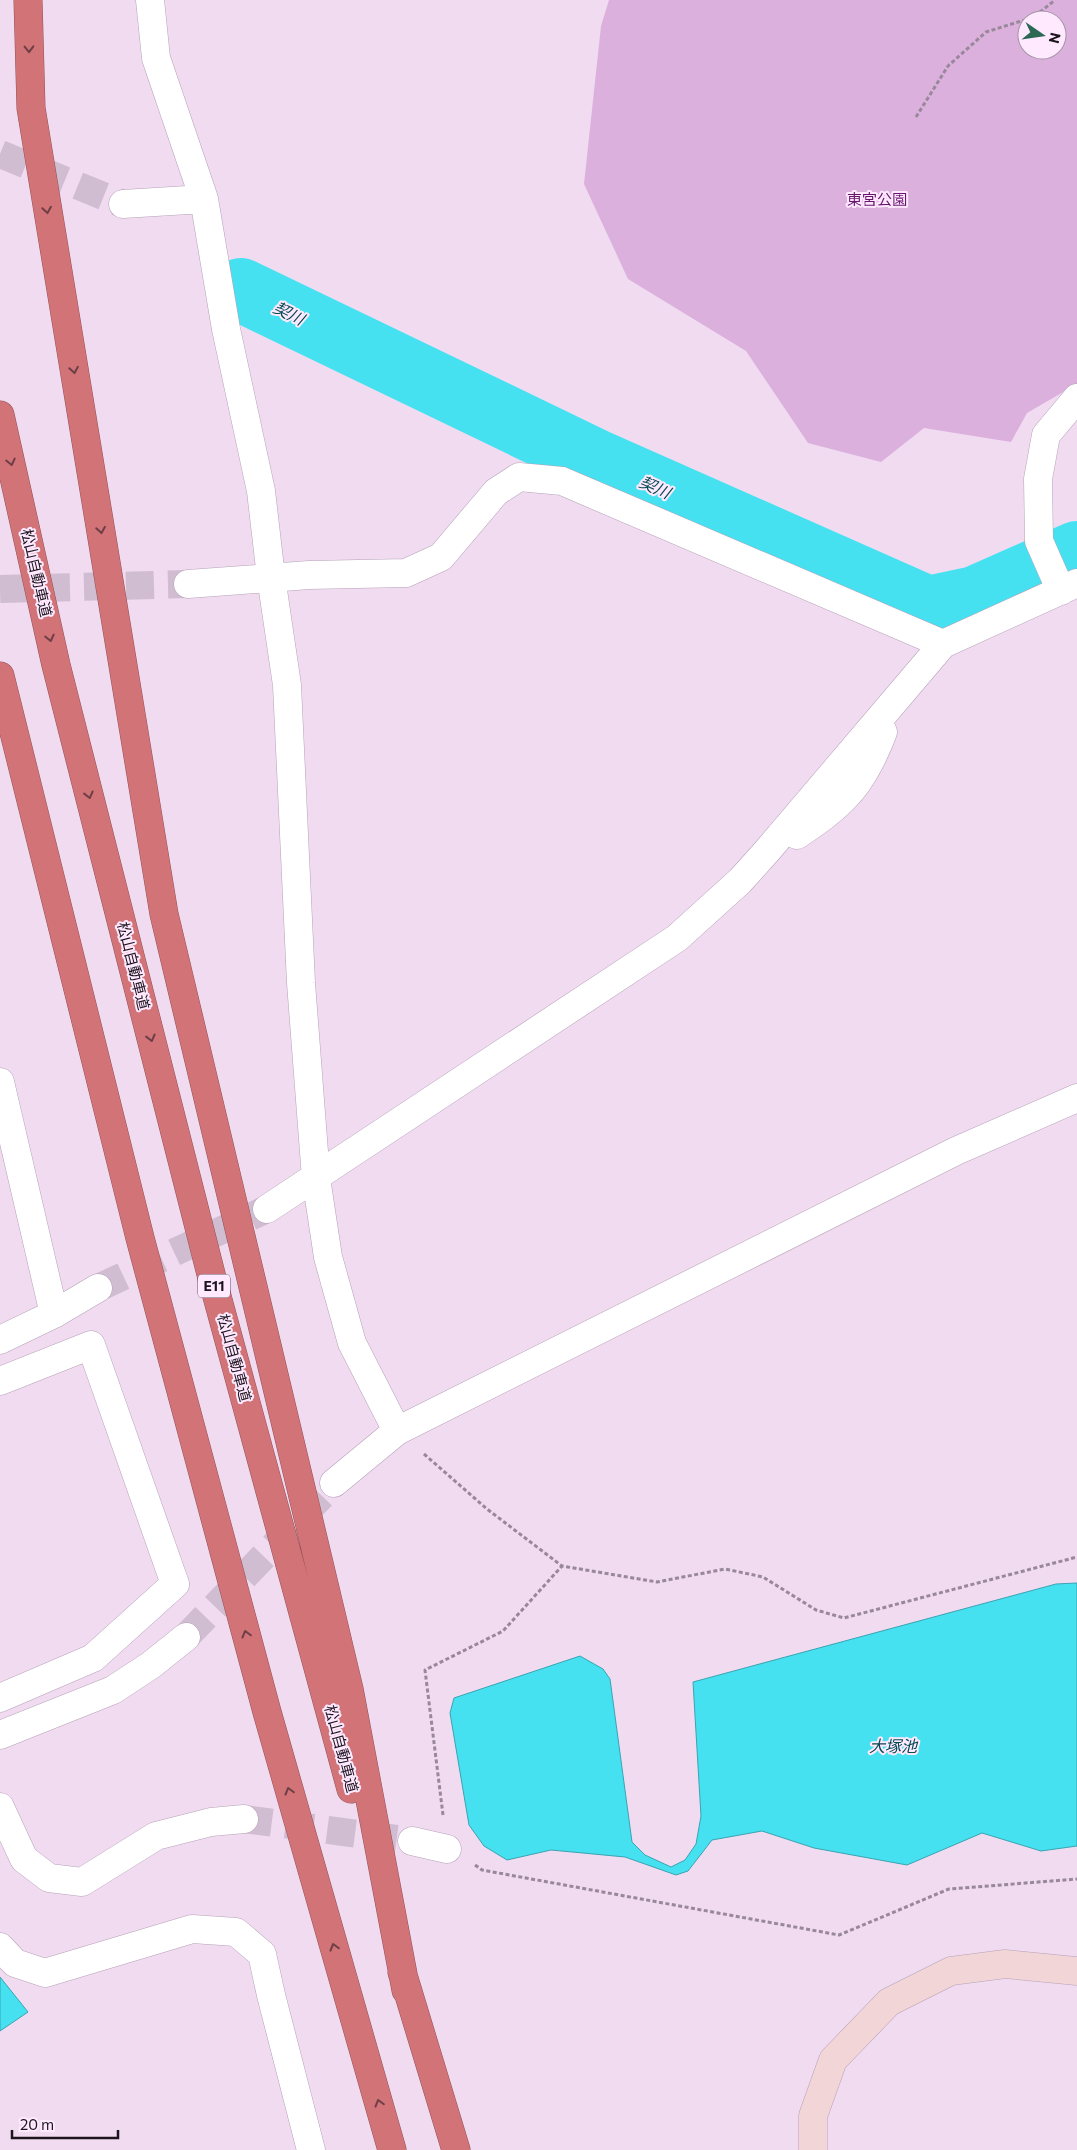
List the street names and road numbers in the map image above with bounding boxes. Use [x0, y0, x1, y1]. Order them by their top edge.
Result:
street label: 松山自動車道 [18, 527, 56, 619]
street label: 松山自動車道 [114, 920, 154, 1012]
road number: E11 [198, 1274, 230, 1298]
street label: 松山自動車道 [215, 1312, 255, 1404]
street label: 松山自動車道 [322, 1703, 362, 1795]

